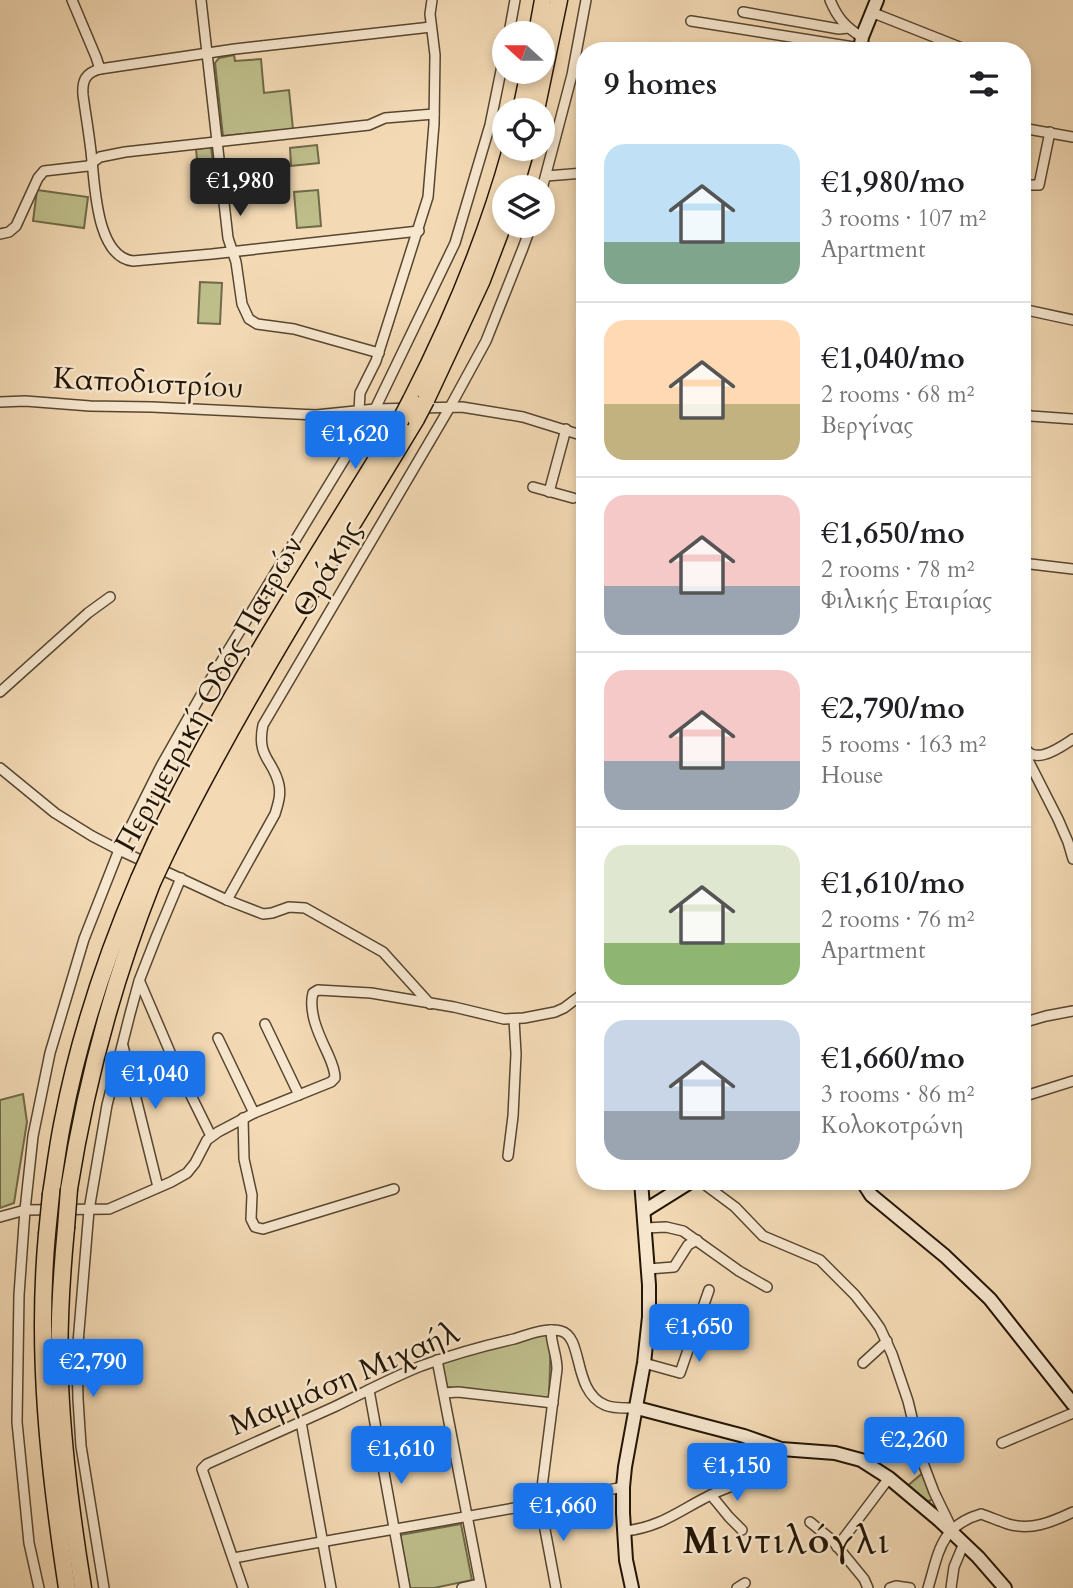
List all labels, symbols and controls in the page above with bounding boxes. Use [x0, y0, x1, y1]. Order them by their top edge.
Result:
north arrow [492, 21, 555, 84]
map controls [492, 21, 555, 238]
text: 9 homes [604, 64, 717, 105]
icon: filters [965, 65, 1003, 103]
button: locate [492, 98, 555, 161]
pin: €1,980 [183, 158, 297, 218]
text: €1,980/mo [821, 162, 965, 203]
text: €1,980 [206, 165, 274, 196]
icon: home [660, 172, 744, 256]
button: layers [492, 175, 555, 238]
text: 3 rooms · 107 m² [821, 203, 986, 234]
text: Apartment [821, 234, 925, 265]
text: €1,040/mo [821, 338, 965, 379]
icon: home [660, 348, 744, 432]
street label: Καποδιστρίου [52, 358, 244, 408]
text: 2 rooms · 68 m² [821, 379, 974, 410]
text: Βεργίνας [821, 410, 913, 441]
pin: €1,620 [298, 412, 412, 471]
text: €1,620 [321, 418, 389, 449]
street label: Θράκης [283, 513, 371, 625]
text: €1,650/mo [821, 513, 965, 554]
icon: home [660, 523, 744, 607]
street label: Περιμετρική Οδός Πατρών [105, 529, 313, 859]
text: 2 rooms · 78 m² [821, 554, 974, 585]
text: Φιλικής Εταιρίας [821, 585, 992, 616]
text: €2,790/mo [821, 688, 965, 729]
icon: home [660, 698, 744, 782]
text: 5 rooms · 163 m² [821, 729, 986, 760]
text: House [821, 760, 883, 791]
text: €1,610/mo [821, 863, 965, 904]
icon: home [660, 873, 744, 957]
text: 2 rooms · 76 m² [821, 904, 974, 935]
text: Apartment [821, 935, 925, 966]
text: €1,660/mo [821, 1038, 965, 1079]
icon: home [660, 1048, 744, 1132]
pin: €1,040 [98, 1052, 212, 1111]
text: €1,040 [121, 1058, 189, 1089]
text: 3 rooms · 86 m² [821, 1079, 974, 1110]
text: Κολοκοτρώνη [821, 1110, 963, 1141]
pin: €1,650 [642, 1304, 756, 1364]
text: €1,650 [665, 1311, 733, 1342]
street label: Μαμμάση Μιχαήλ [223, 1312, 466, 1446]
pin: €2,790 [36, 1340, 150, 1399]
text: €2,790 [59, 1346, 127, 1377]
pin: €2,260 [857, 1418, 971, 1477]
text: €2,260 [880, 1424, 948, 1455]
pin: €1,610 [344, 1426, 458, 1486]
text: €1,610 [367, 1433, 435, 1464]
pin: €1,150 [680, 1444, 794, 1503]
text: €1,150 [703, 1450, 771, 1481]
pin: €1,660 [506, 1484, 620, 1543]
text: €1,660 [529, 1490, 597, 1521]
district label: Μιντιλόγλι [683, 1516, 891, 1566]

